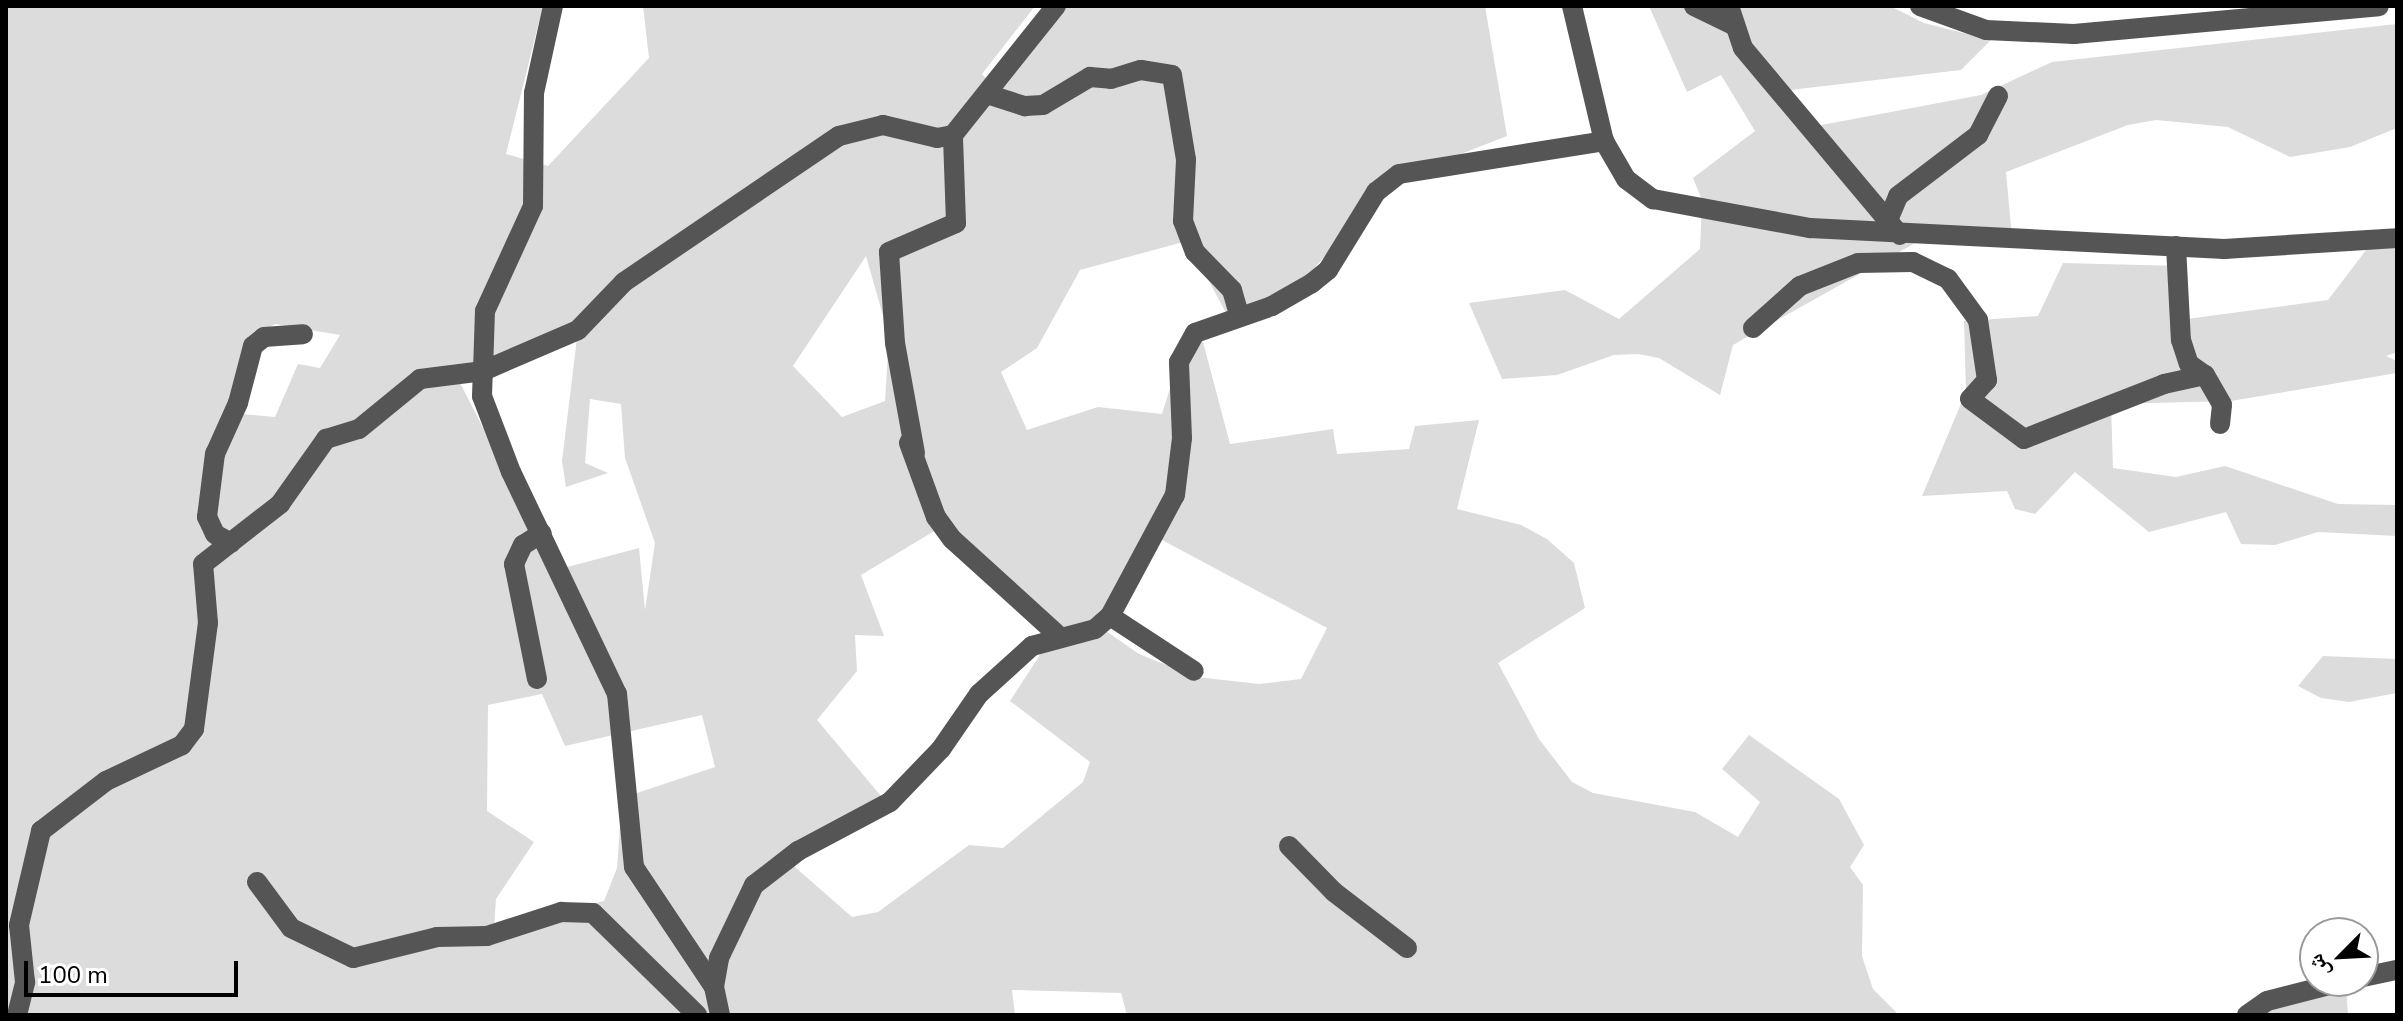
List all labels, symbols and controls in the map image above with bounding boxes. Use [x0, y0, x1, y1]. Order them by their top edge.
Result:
north arrow [2299, 917, 2379, 997]
scale bar [28, 945, 242, 995]
text: ش [2300, 949, 2337, 983]
text: 100 m [38, 959, 108, 991]

